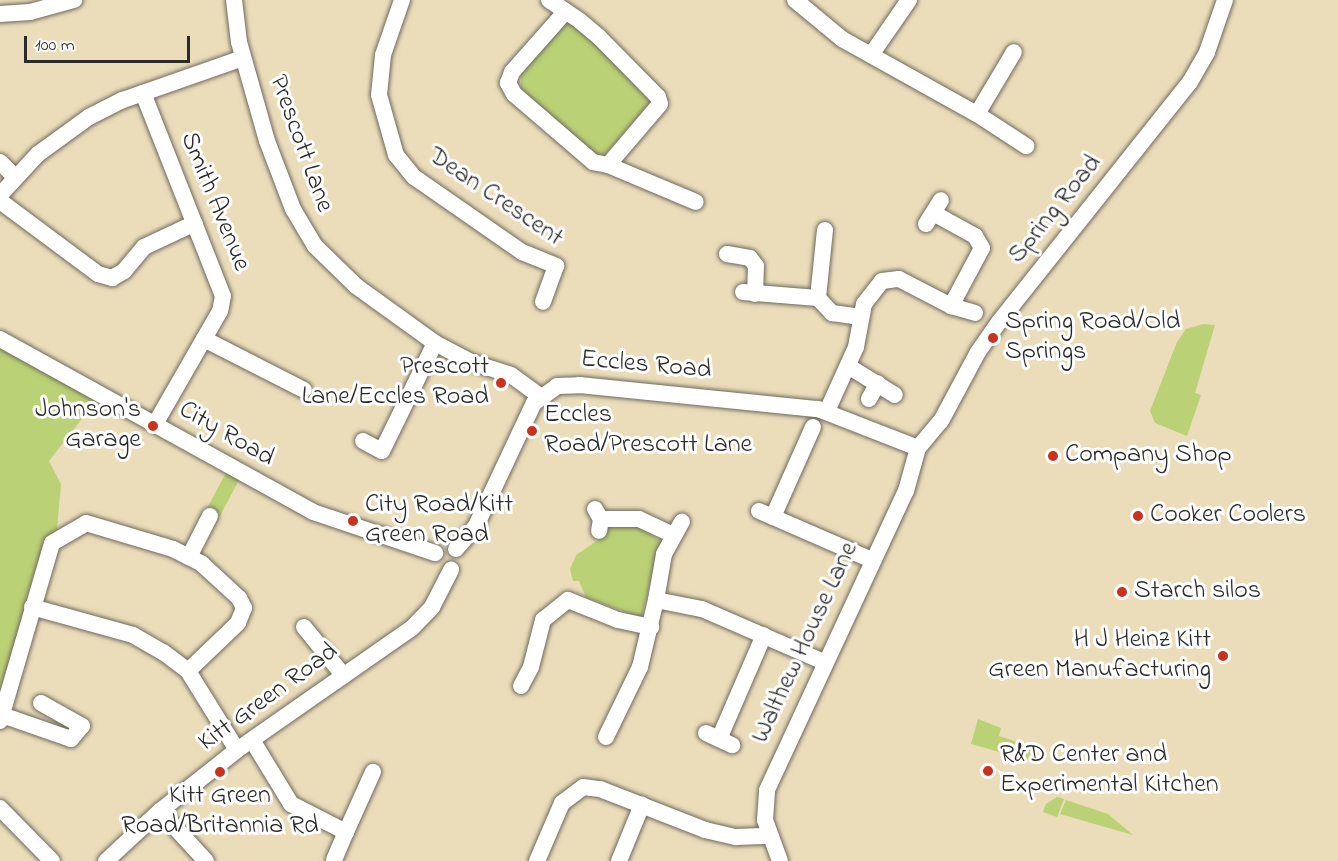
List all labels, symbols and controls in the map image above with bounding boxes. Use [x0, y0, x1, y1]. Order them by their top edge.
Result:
scale bar [27, 24, 194, 62]
text: 100 m [35, 33, 75, 59]
street label: Prescott Lane [261, 71, 339, 217]
street label: Smith Avenue [172, 128, 256, 276]
street label: Dean Crescent [422, 141, 568, 255]
street label: Spring Road [1003, 149, 1109, 271]
place label: Spring Road/Old Springs [1005, 307, 1180, 368]
marker: Spring Road/Old Springs [986, 331, 1000, 345]
street label: Eccles Road [579, 345, 713, 387]
place label: Prescott Lane/Eccles Road [302, 352, 489, 414]
marker: Prescott Lane/Eccles Road [494, 376, 508, 390]
place label: Johnson's Garage [35, 395, 141, 456]
street label: City Road [173, 395, 279, 475]
place label: Eccles Road/Prescott Lane [544, 400, 752, 461]
marker: Johnson's Garage [146, 419, 160, 433]
marker: Eccles Road/Prescott Lane [525, 424, 539, 438]
place label: Company Shop [1065, 440, 1232, 472]
marker: Company Shop [1046, 449, 1060, 463]
place label: City Road/Kitt Green Road [365, 490, 513, 552]
place label: Cooker Coolers [1150, 500, 1306, 532]
marker: Cooker Coolers [1131, 509, 1145, 523]
marker: City Road/Kitt Green Road [346, 514, 360, 528]
street label: Walthew House Lane [746, 538, 866, 748]
place label: Starch silos [1134, 576, 1261, 608]
marker: Starch silos [1115, 585, 1129, 599]
place label: H J Heinz Kitt Green Manufacturing [988, 625, 1211, 686]
street label: Kitt Green Road [193, 637, 345, 759]
marker: H J Heinz Kitt Green Manufacturing [1216, 649, 1230, 663]
place label: R&D Center and Experimental Kitchen [1000, 740, 1219, 802]
marker: R&D Center and Experimental Kitchen [981, 764, 995, 778]
marker: Kitt Green Road/Britannia Rd [213, 765, 227, 779]
place label: Kitt Green Road/Britannia Rd [121, 781, 319, 843]

